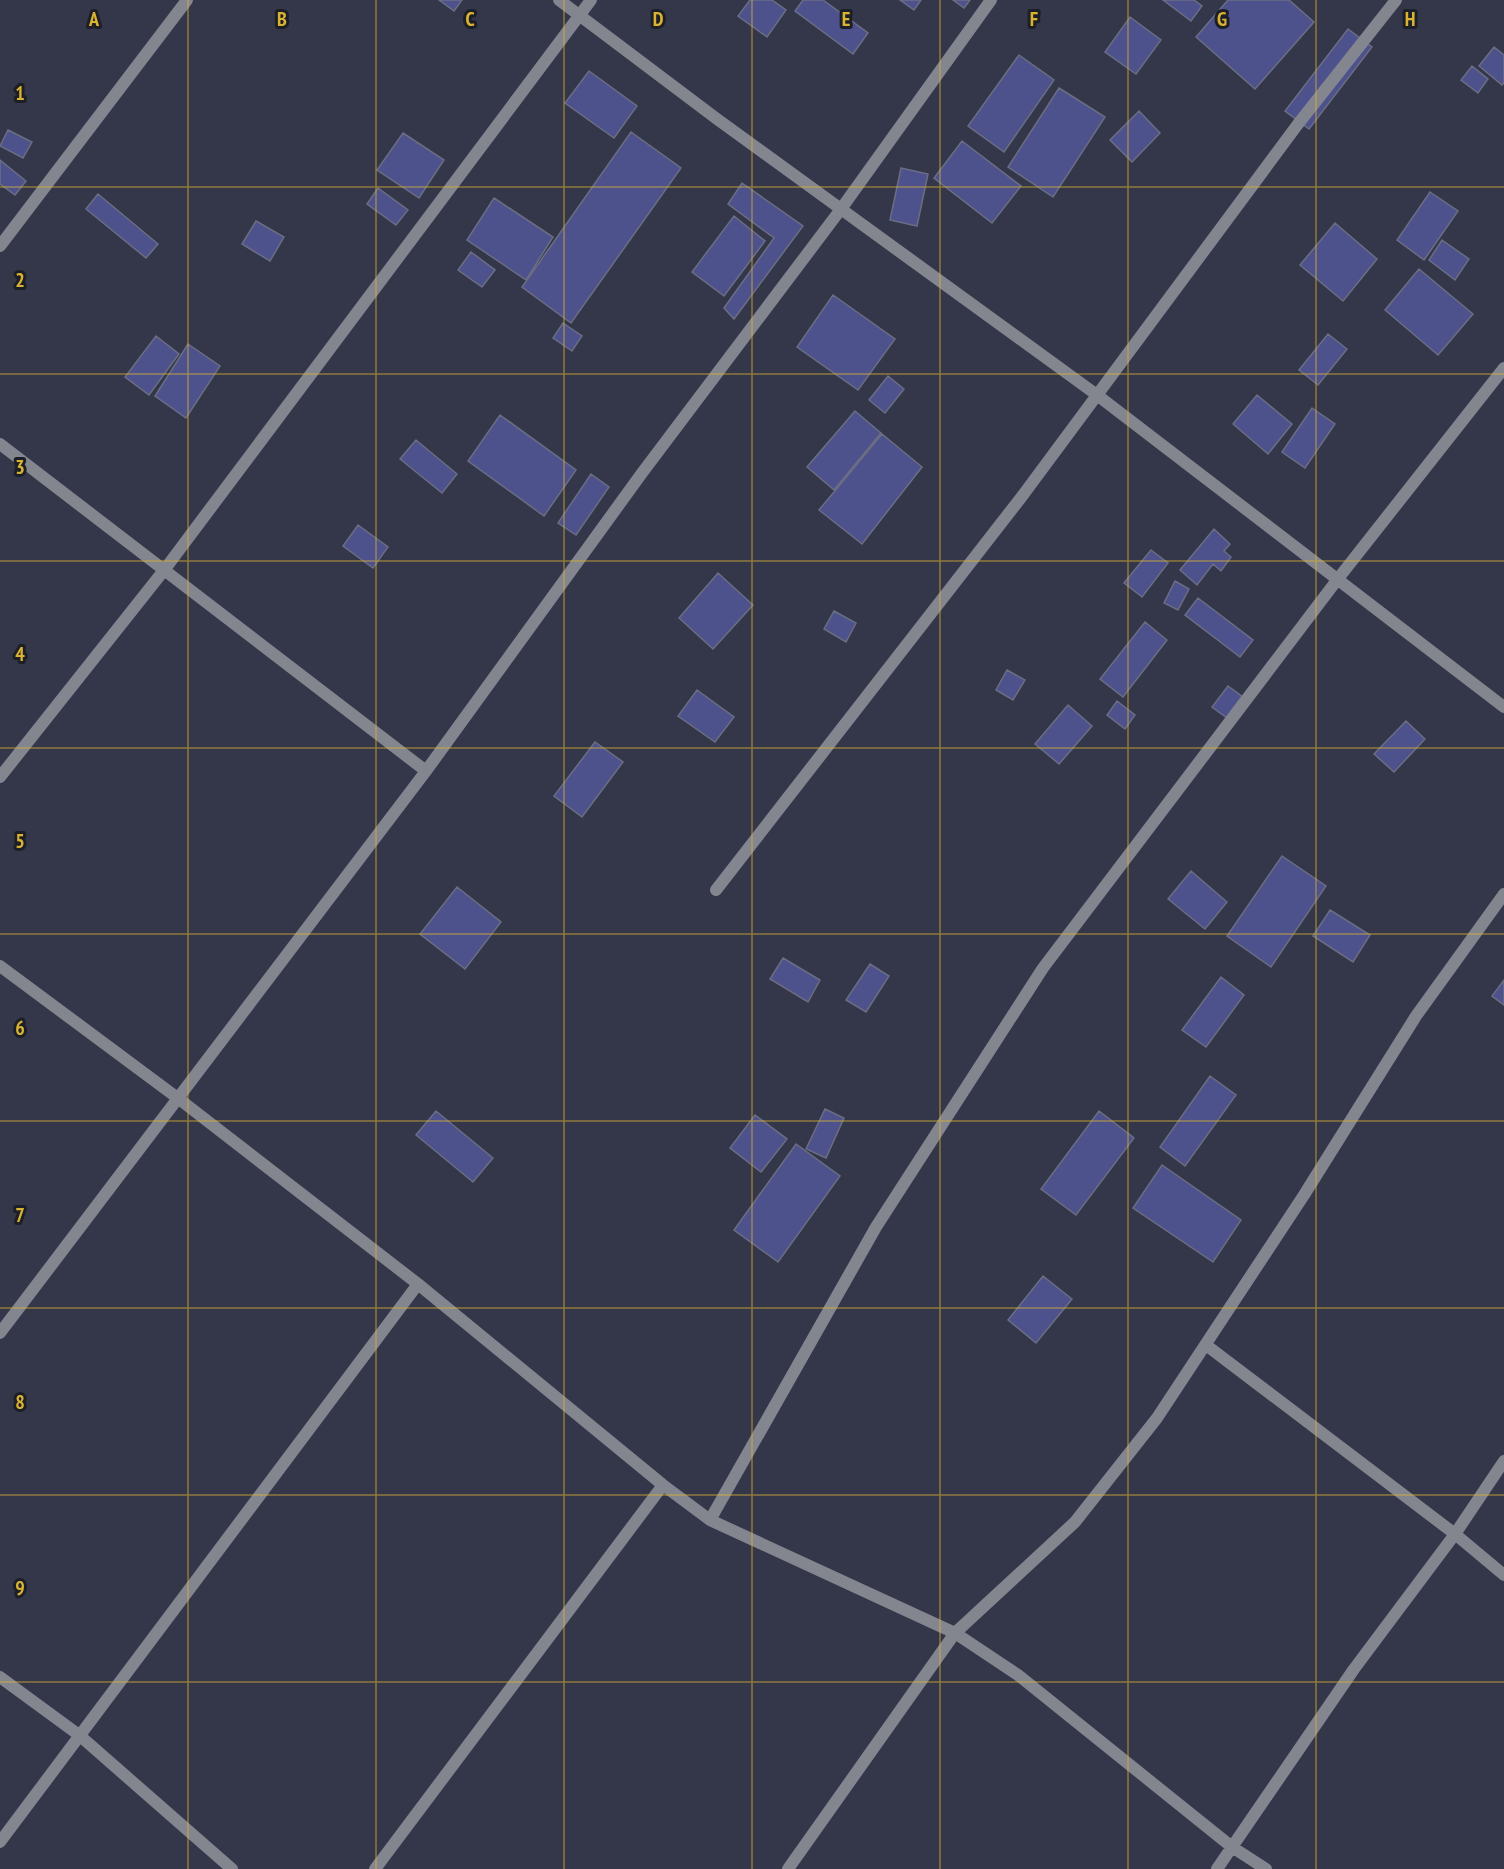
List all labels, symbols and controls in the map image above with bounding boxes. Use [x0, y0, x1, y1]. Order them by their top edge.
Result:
text: A [88, 6, 100, 32]
text: B [277, 6, 287, 32]
text: C [465, 6, 475, 32]
text: D [653, 6, 664, 32]
text: E [842, 6, 850, 32]
text: F [1030, 6, 1038, 32]
text: G [1217, 6, 1227, 32]
text: H [1405, 6, 1415, 32]
text: 1 [15, 80, 25, 106]
text: 2 [15, 267, 25, 293]
text: 3 [15, 454, 25, 480]
text: 4 [15, 641, 25, 667]
text: 5 [15, 828, 25, 854]
text: 6 [15, 1015, 25, 1041]
text: 7 [15, 1202, 25, 1228]
text: 8 [15, 1389, 25, 1415]
text: 9 [15, 1575, 25, 1601]

